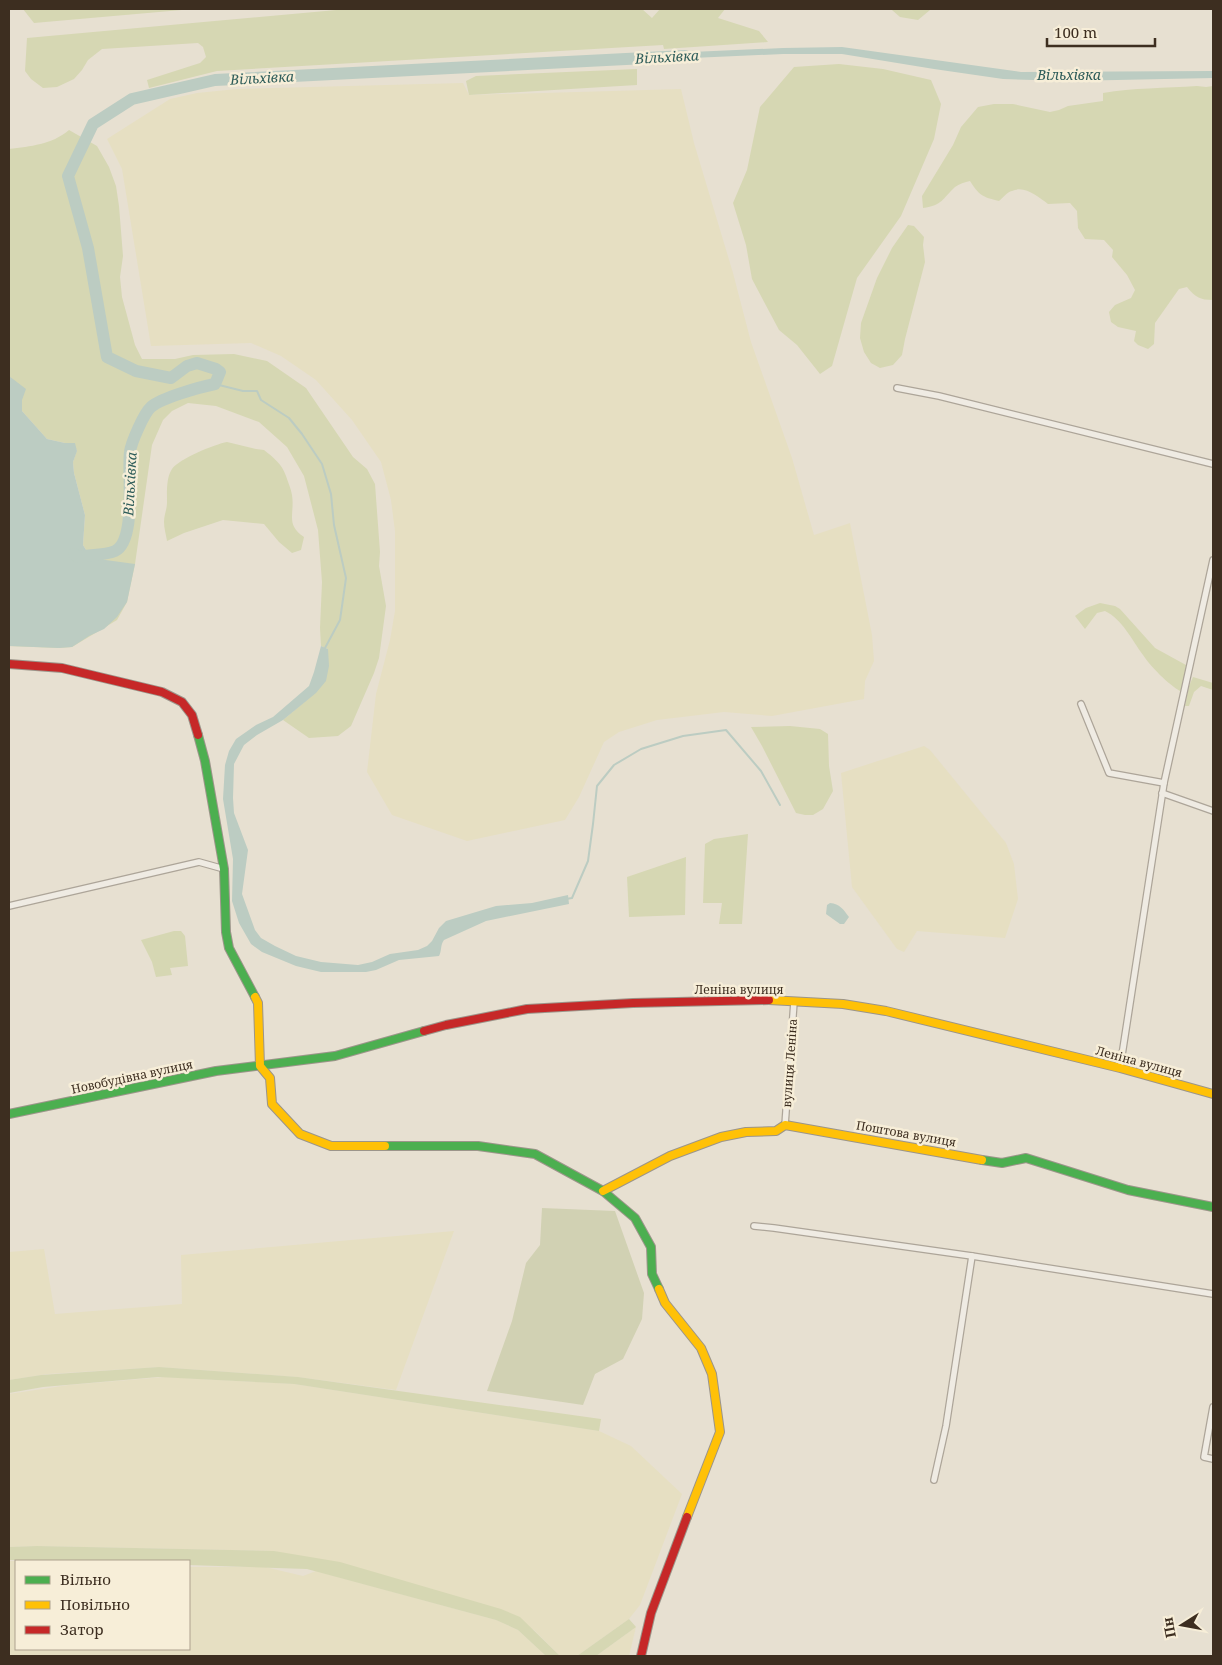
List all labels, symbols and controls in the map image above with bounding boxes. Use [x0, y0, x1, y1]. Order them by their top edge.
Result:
scale bar [1047, 15, 1154, 47]
text: 100 m [1054, 22, 1097, 42]
water label: Вільхівка [633, 45, 700, 68]
water label: Вільхівка [1036, 65, 1101, 84]
water label: Вільхівка [228, 66, 295, 89]
water label: Вільхівка [118, 451, 141, 517]
street label: Леніна вулиця [694, 981, 784, 998]
street label: вулиця Леніна [778, 1018, 801, 1108]
street label: Леніна вулиця [1094, 1042, 1184, 1081]
street label: Новобудівна вулиця [70, 1055, 194, 1098]
street label: Поштова вулиця [855, 1116, 958, 1151]
legend [15, 1560, 190, 1650]
text: Вільно [60, 1569, 111, 1589]
text: Повільно [60, 1594, 130, 1614]
north arrow [1157, 1600, 1207, 1650]
text: Пн [1157, 1615, 1180, 1640]
text: Затор [60, 1619, 104, 1639]

